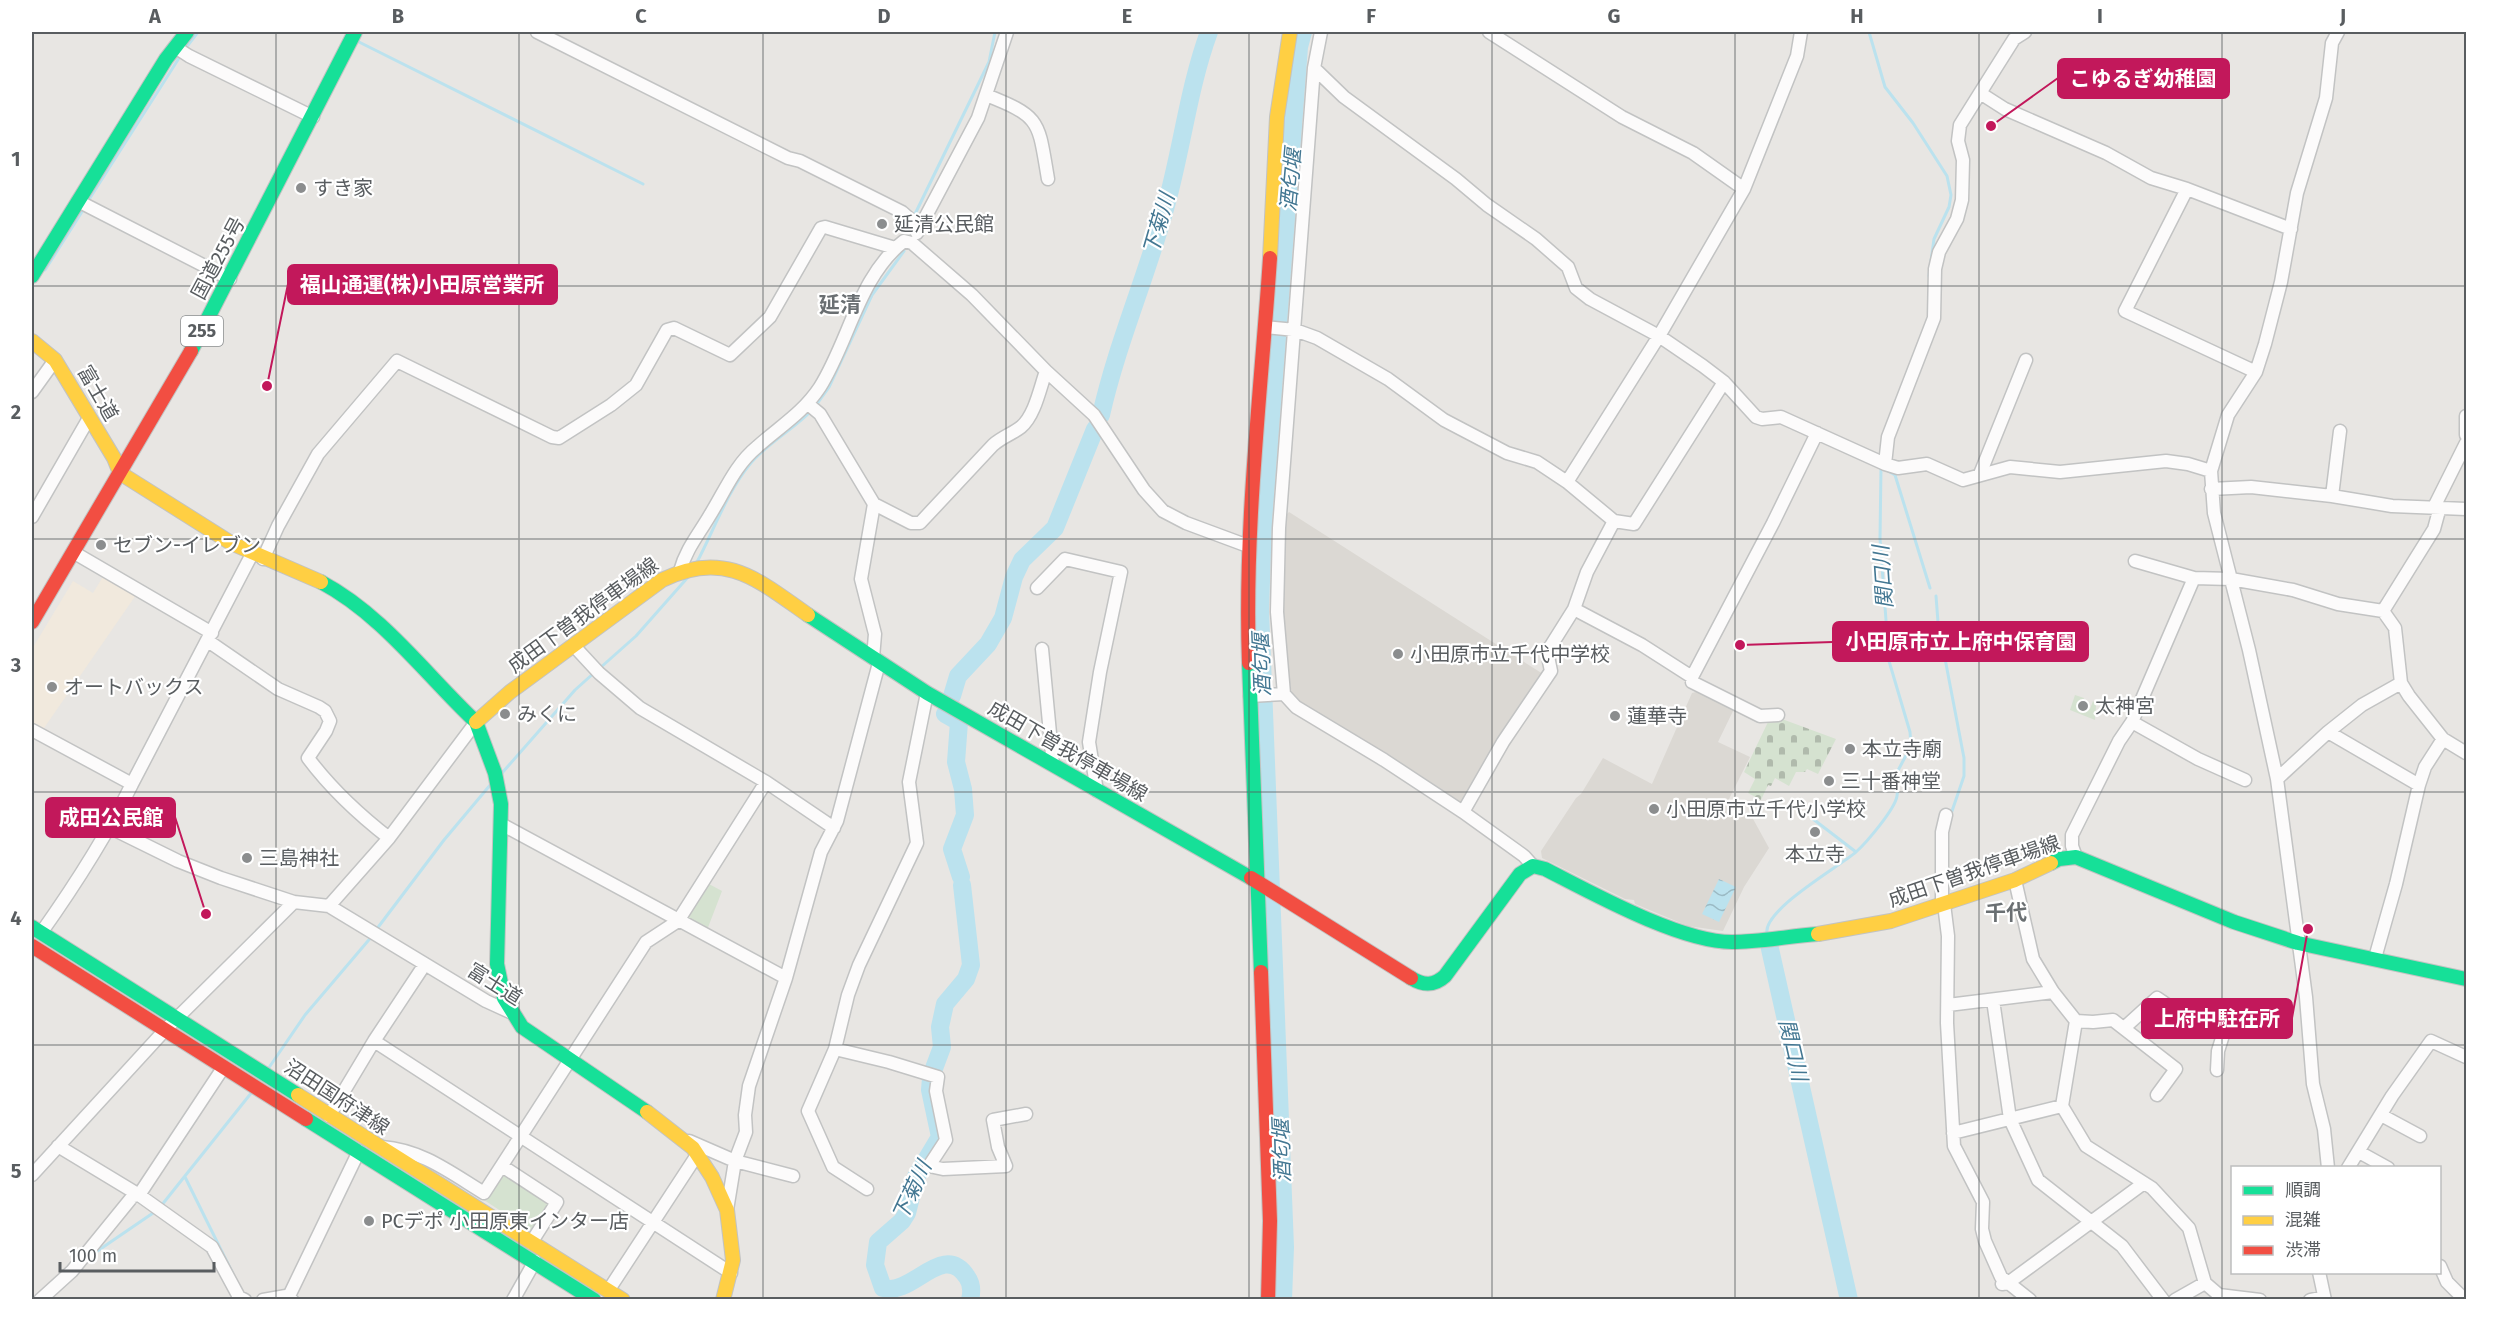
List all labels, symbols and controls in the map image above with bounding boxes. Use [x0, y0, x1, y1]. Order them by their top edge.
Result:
text: A [148, 4, 162, 28]
text: B [392, 4, 404, 28]
text: C [635, 4, 647, 28]
text: D [877, 4, 891, 28]
text: E [1122, 4, 1132, 28]
text: F [1366, 4, 1376, 28]
text: G [1608, 4, 1620, 28]
text: H [1850, 4, 1864, 28]
text: I [2097, 4, 2103, 28]
text: J [2339, 4, 2346, 28]
callout: こゆるぎ幼稚園 [2058, 59, 2229, 98]
text: こゆるぎ幼稚園 [2070, 66, 2217, 92]
water label: 酒匂堰 [1275, 144, 1307, 213]
text: 1 [11, 147, 21, 171]
place label: すき家 [313, 176, 373, 200]
marker: すき家 [294, 181, 308, 195]
water label: 下菊川 [1138, 188, 1181, 258]
place label: 延清公民館 [894, 212, 994, 236]
street label: 国道255号 [186, 213, 250, 303]
marker: 延清公民館 [875, 217, 889, 231]
callout: 福山通運(株)小田原営業所 [288, 265, 557, 304]
text: 福山通運(株)小田原営業所 [300, 272, 544, 298]
district label: 延清 [819, 292, 861, 318]
road number: 255 [181, 316, 223, 346]
street label: 富士道 [73, 361, 123, 425]
text: 2 [11, 400, 21, 424]
place label: セブン-イレブン [113, 533, 261, 557]
marker: セブン-イレブン [94, 538, 108, 552]
water label: 関口川 [1868, 543, 1898, 609]
street label: 成田下曽我停車場線 [503, 552, 663, 678]
callout: 小田原市立上府中保育園 [1833, 622, 2088, 661]
water label: 酒匂堰 [1248, 629, 1276, 697]
text: 小田原市立上府中保育園 [1846, 629, 2077, 655]
place label: 小田原市立千代中学校 [1410, 642, 1610, 666]
marker: 小田原市立千代中学校 [1391, 647, 1405, 661]
text: 3 [10, 653, 21, 677]
place label: オートバックス [64, 675, 203, 699]
marker: オートバックス [45, 680, 59, 694]
place label: 太神宮 [2095, 694, 2155, 718]
street label: 成田下曽我停車場線 [984, 696, 1152, 806]
marker: 太神宮 [2076, 699, 2090, 713]
place label: みくに [517, 702, 577, 726]
place label: 蓮華寺 [1627, 704, 1687, 728]
marker: みくに [498, 707, 512, 721]
marker: 蓮華寺 [1608, 709, 1622, 723]
place label: 本立寺廟 [1862, 737, 1942, 761]
marker: 本立寺廟 [1843, 742, 1857, 756]
place label: 三十番神堂 [1841, 769, 1941, 793]
marker: 三十番神堂 [1822, 774, 1836, 788]
place label: 小田原市立千代小学校 [1666, 797, 1866, 821]
callout: 成田公民館 [46, 798, 175, 837]
marker: 小田原市立千代小学校 [1647, 802, 1661, 816]
text: 成田公民館 [59, 805, 164, 831]
marker: 本立寺 [1808, 825, 1822, 839]
street label: 成田下曽我停車場線 [1885, 830, 2063, 912]
place label: 本立寺 [1785, 842, 1845, 866]
place label: 三島神社 [259, 846, 339, 870]
marker: 三島神社 [240, 851, 254, 865]
district label: 千代 [1985, 900, 2027, 926]
text: 4 [10, 906, 22, 930]
street label: 富士道 [463, 958, 527, 1010]
callout: 上府中駐在所 [2142, 999, 2292, 1038]
text: 上府中駐在所 [2154, 1006, 2280, 1032]
water label: 関口川 [1773, 1016, 1813, 1086]
street label: 沼田国府津線 [280, 1054, 394, 1140]
water label: 酒匂堰 [1268, 1115, 1296, 1183]
water label: 下菊川 [887, 1155, 938, 1225]
text: 5 [11, 1159, 22, 1183]
legend [2231, 1166, 2441, 1274]
text: 順調 [2285, 1179, 2321, 1201]
place label: PCデポ 小田原東インター店 [381, 1209, 629, 1233]
text: 混雑 [2285, 1209, 2321, 1231]
marker: PCデポ 小田原東インター店 [362, 1214, 376, 1228]
scale bar [60, 1235, 214, 1273]
text: 渋滞 [2285, 1239, 2321, 1261]
text: 100 m [69, 1245, 117, 1267]

